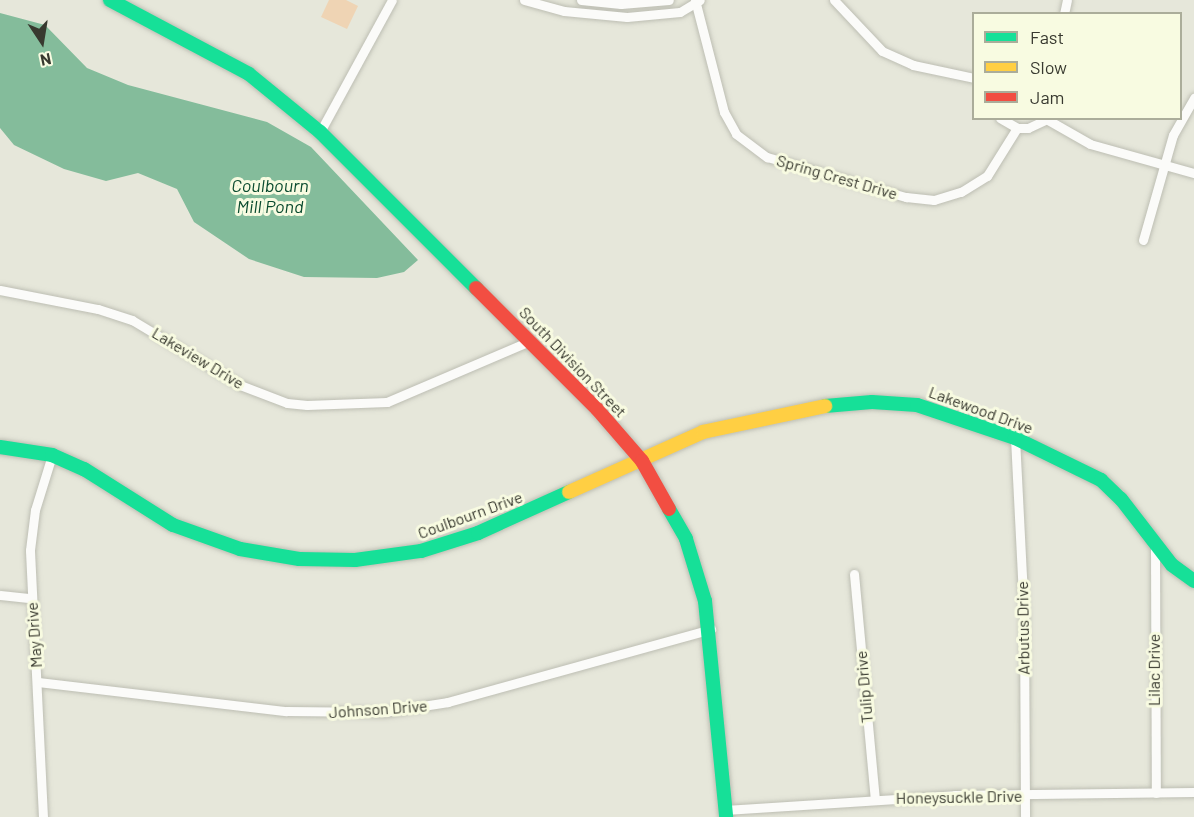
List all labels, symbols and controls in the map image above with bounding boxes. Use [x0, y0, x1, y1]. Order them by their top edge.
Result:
north arrow [12, 12, 72, 72]
legend [972, 12, 1182, 120]
text: Fast [1030, 26, 1064, 48]
text: N [39, 50, 53, 70]
text: Slow [1030, 56, 1067, 78]
text: Jam [1030, 86, 1064, 108]
street label: Spring Crest Drive [774, 151, 900, 203]
water label: Coulbourn Mill Pond [231, 175, 309, 218]
street label: South Division Street [515, 303, 631, 421]
street label: Lakeview Drive [149, 323, 247, 393]
street label: Lakewood Drive [926, 382, 1036, 438]
street label: Coulbourn Drive [415, 487, 525, 543]
street label: Arbutus Drive [1013, 581, 1033, 675]
street label: May Drive [22, 602, 46, 668]
street label: Lilac Drive [1144, 634, 1164, 706]
street label: Tulip Drive [851, 650, 877, 724]
street label: Johnson Drive [328, 696, 428, 722]
street label: Honeysuckle Drive [896, 786, 1022, 808]

